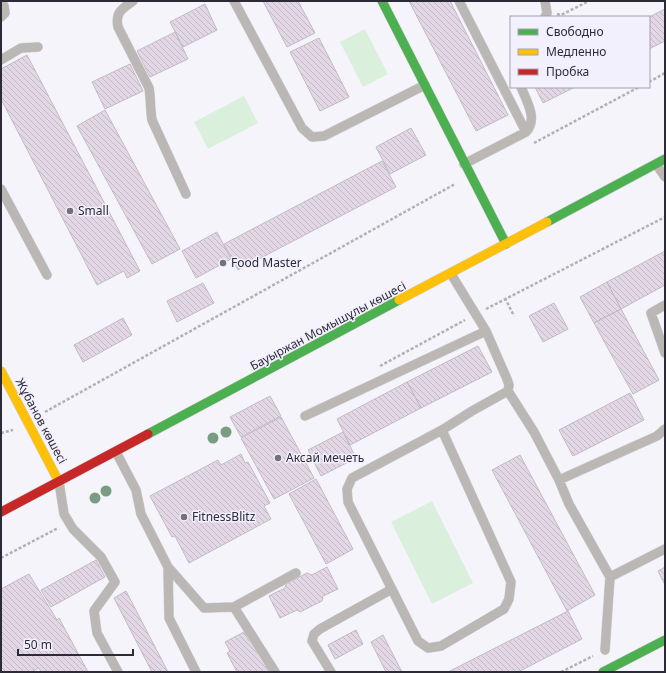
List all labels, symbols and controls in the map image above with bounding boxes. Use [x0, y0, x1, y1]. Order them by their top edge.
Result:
legend [510, 16, 650, 88]
text: Свободно [546, 23, 604, 40]
text: Медленно [546, 43, 606, 60]
text: Пробка [546, 63, 589, 80]
place label: Small [78, 202, 109, 219]
marker: Small [65, 206, 75, 216]
place label: Food Master [231, 254, 302, 271]
marker: Food Master [218, 258, 228, 268]
street label: Бауыржан Момышұлы көшесі [247, 277, 409, 374]
street label: Жұбанов көшесі [12, 375, 71, 467]
place label: Аксай мечеть [286, 449, 364, 466]
marker: Аксай мечеть [273, 453, 283, 463]
place label: FitnessBlitz [192, 508, 256, 525]
marker: FitnessBlitz [179, 512, 189, 522]
scale bar [18, 631, 133, 657]
text: 50 m [24, 636, 52, 653]

